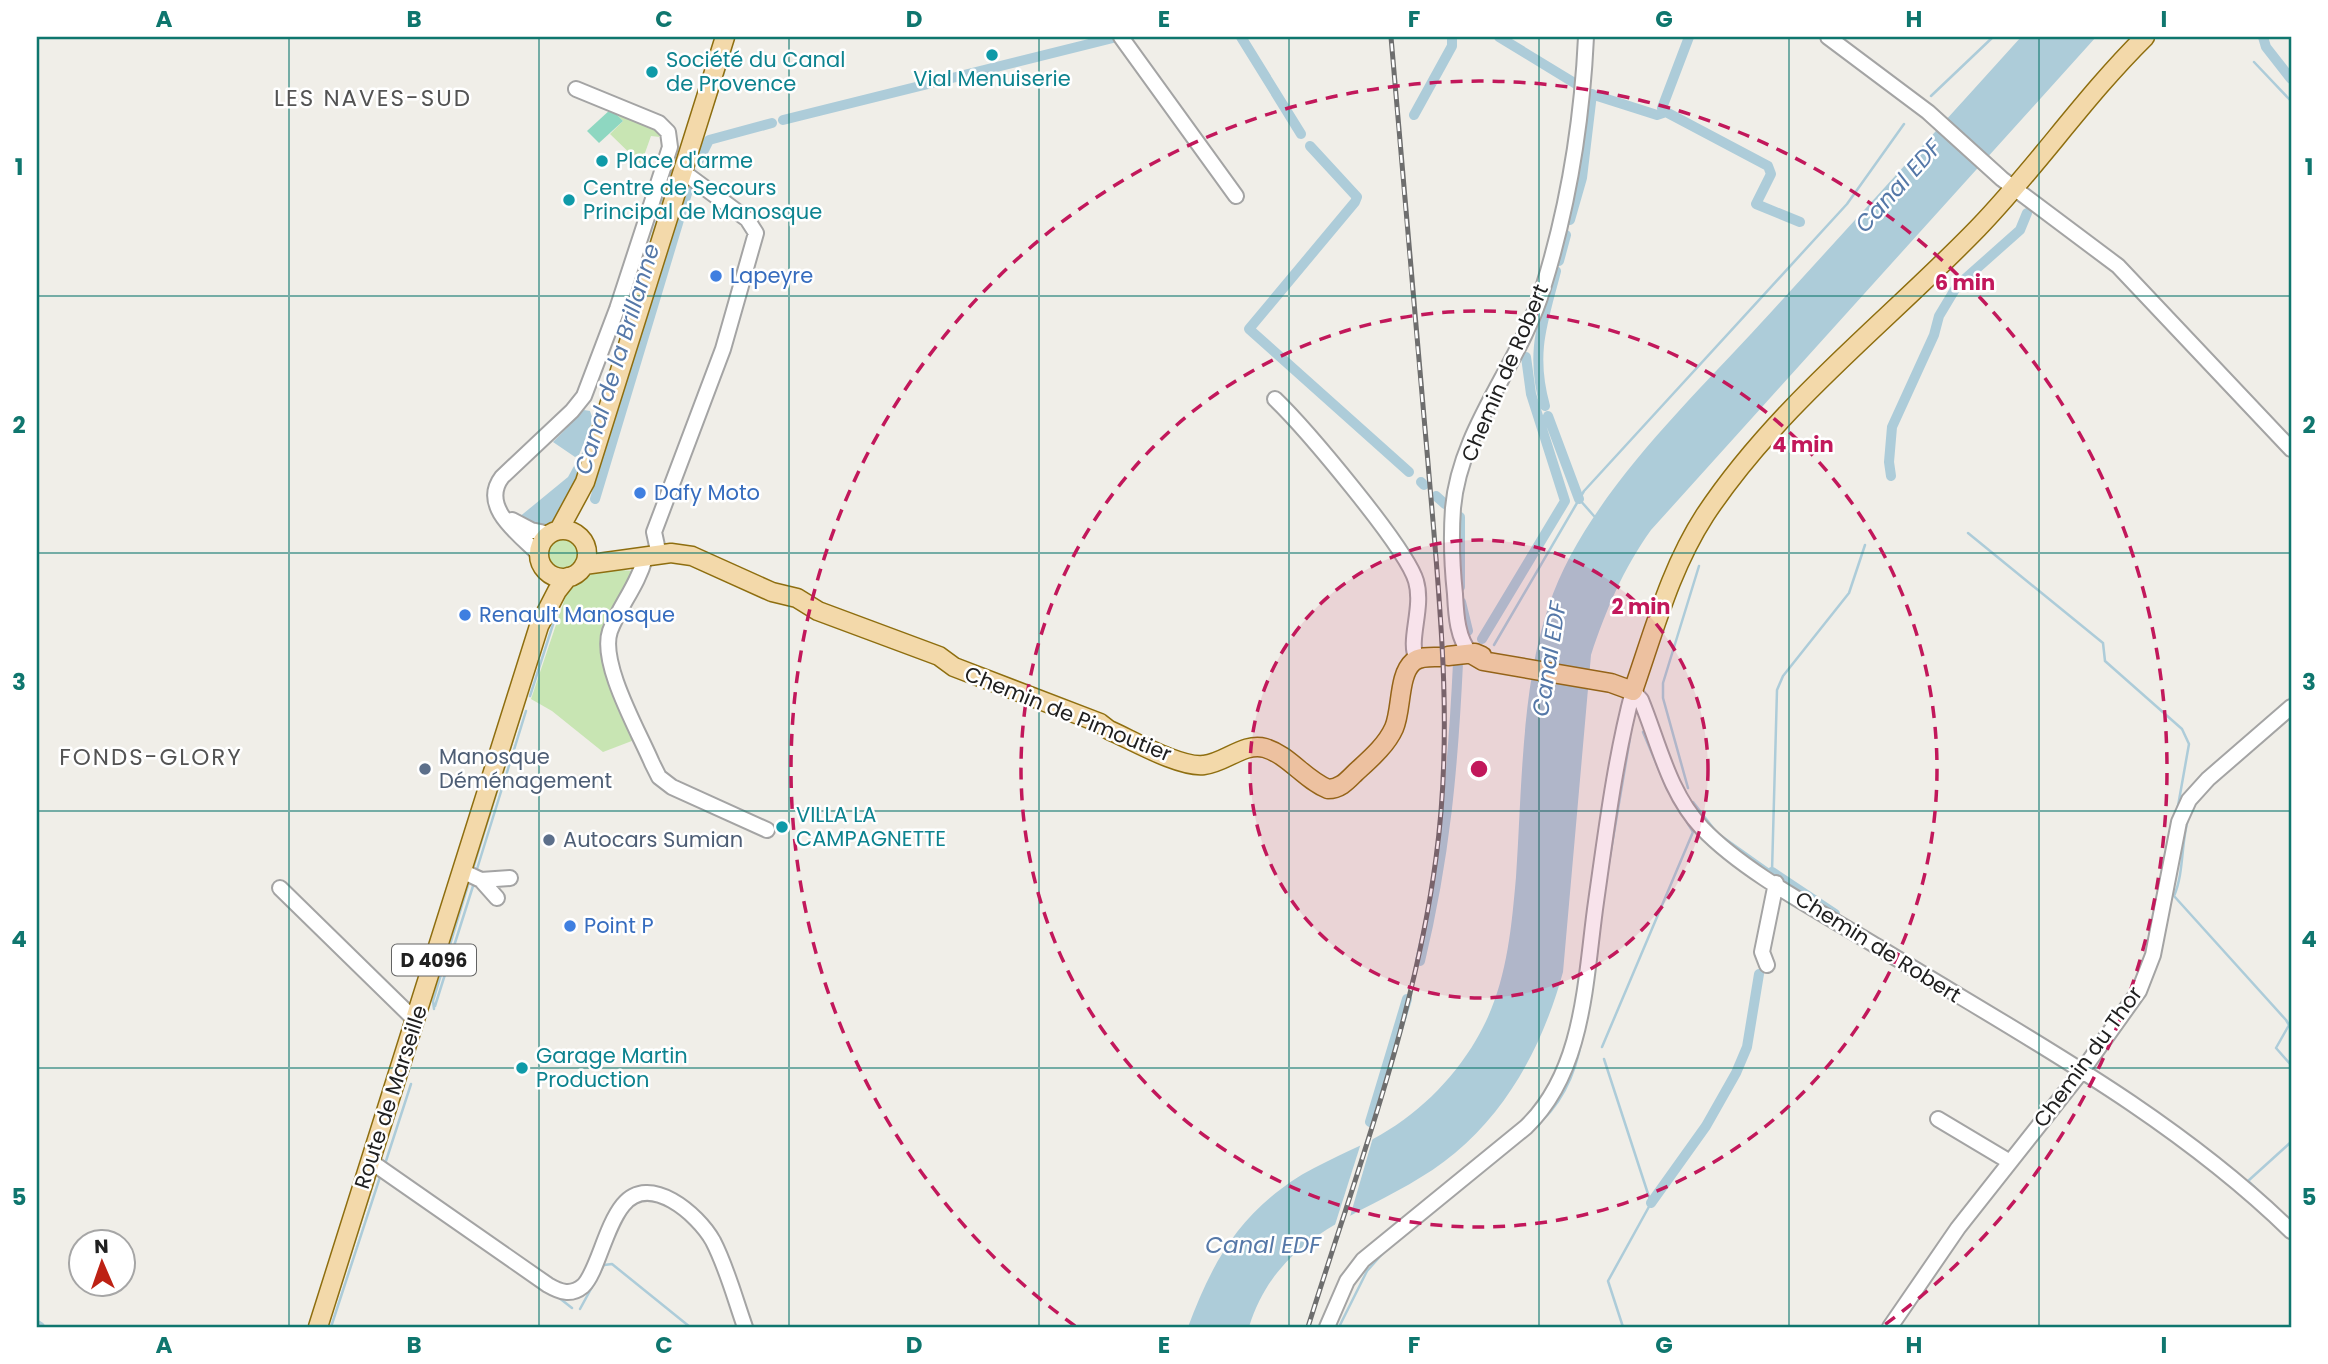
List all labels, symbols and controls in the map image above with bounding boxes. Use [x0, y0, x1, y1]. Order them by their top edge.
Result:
text: A [156, 3, 173, 35]
text: B [406, 3, 422, 35]
text: C [655, 3, 673, 35]
text: D [906, 3, 922, 35]
text: E [1158, 3, 1170, 35]
text: F [1408, 3, 1420, 35]
text: G [1655, 3, 1673, 35]
text: H [1906, 3, 1922, 35]
text: I [2161, 3, 2167, 35]
place label: Société du Canal de Provence [666, 45, 845, 98]
marker: Vial Menuiserie [984, 47, 1000, 63]
marker: Société du Canal de Provence [644, 64, 660, 80]
place label: Vial Menuiserie [913, 64, 1071, 93]
district label: LES NAVES-SUD [274, 82, 472, 114]
water label: Canal EDF [1847, 131, 1950, 240]
place label: Place d'arme [616, 146, 753, 175]
text: 1 [15, 151, 23, 183]
text: 1 [2305, 151, 2313, 183]
marker: Place d'arme [594, 153, 610, 169]
place label: Centre de Secours Principal de Manosque [583, 173, 822, 226]
marker: Centre de Secours Principal de Manosque [561, 192, 577, 208]
water label: Canal de la Brillanne [567, 240, 667, 478]
place label: Lapeyre [730, 261, 813, 290]
marker: Lapeyre [708, 268, 724, 284]
text: 6 min [1935, 268, 1995, 297]
street label: Chemin de Robert [1454, 280, 1555, 466]
text: 2 [12, 409, 26, 441]
text: 2 [2302, 409, 2316, 441]
text: 4 min [1772, 430, 1834, 459]
place label: Dafy Moto [654, 478, 760, 507]
marker: Dafy Moto [632, 485, 648, 501]
text: 2 min [1611, 592, 1671, 621]
water label: Canal EDF [1524, 598, 1574, 719]
place label: Renault Manosque [479, 600, 675, 629]
marker: Renault Manosque [457, 607, 473, 623]
street label: Chemin de Pimoutier [960, 659, 1176, 768]
text: 3 [12, 666, 26, 698]
text: 3 [2302, 666, 2316, 698]
district label: FONDS-GLORY [59, 741, 243, 773]
place label: Manosque Déménagement [439, 742, 612, 795]
centre of rings [1467, 757, 1491, 781]
marker: Manosque Déménagement [417, 761, 433, 777]
place label: VILLA LA CAMPAGNETTE [796, 800, 946, 853]
marker: VILLA LA CAMPAGNETTE [774, 819, 790, 835]
place label: Autocars Sumian [563, 825, 743, 854]
marker: Autocars Sumian [541, 832, 557, 848]
street label: Chemin de Robert [1790, 884, 1967, 1009]
place label: Point P [584, 911, 654, 940]
marker: Point P [562, 918, 578, 934]
text: 4 [11, 923, 27, 955]
text: 4 [2301, 923, 2317, 955]
road number: D 4096 [392, 944, 476, 976]
street label: Chemin du Thor [2027, 980, 2149, 1133]
street label: Route de Marseille [347, 1001, 434, 1192]
place label: Garage Martin Production [536, 1041, 688, 1094]
marker: Garage Martin Production [514, 1060, 530, 1076]
text: 5 [12, 1181, 26, 1213]
text: 5 [2302, 1181, 2316, 1213]
north arrow [66, 1228, 136, 1298]
water label: Canal EDF [1205, 1229, 1322, 1261]
text: N [94, 1233, 109, 1260]
text: A [156, 1329, 173, 1361]
text: B [406, 1329, 422, 1361]
text: C [655, 1329, 673, 1361]
text: D [906, 1329, 922, 1361]
text: E [1158, 1329, 1170, 1361]
text: F [1408, 1329, 1420, 1361]
text: G [1655, 1329, 1673, 1361]
text: H [1906, 1329, 1922, 1361]
text: I [2161, 1329, 2167, 1361]

